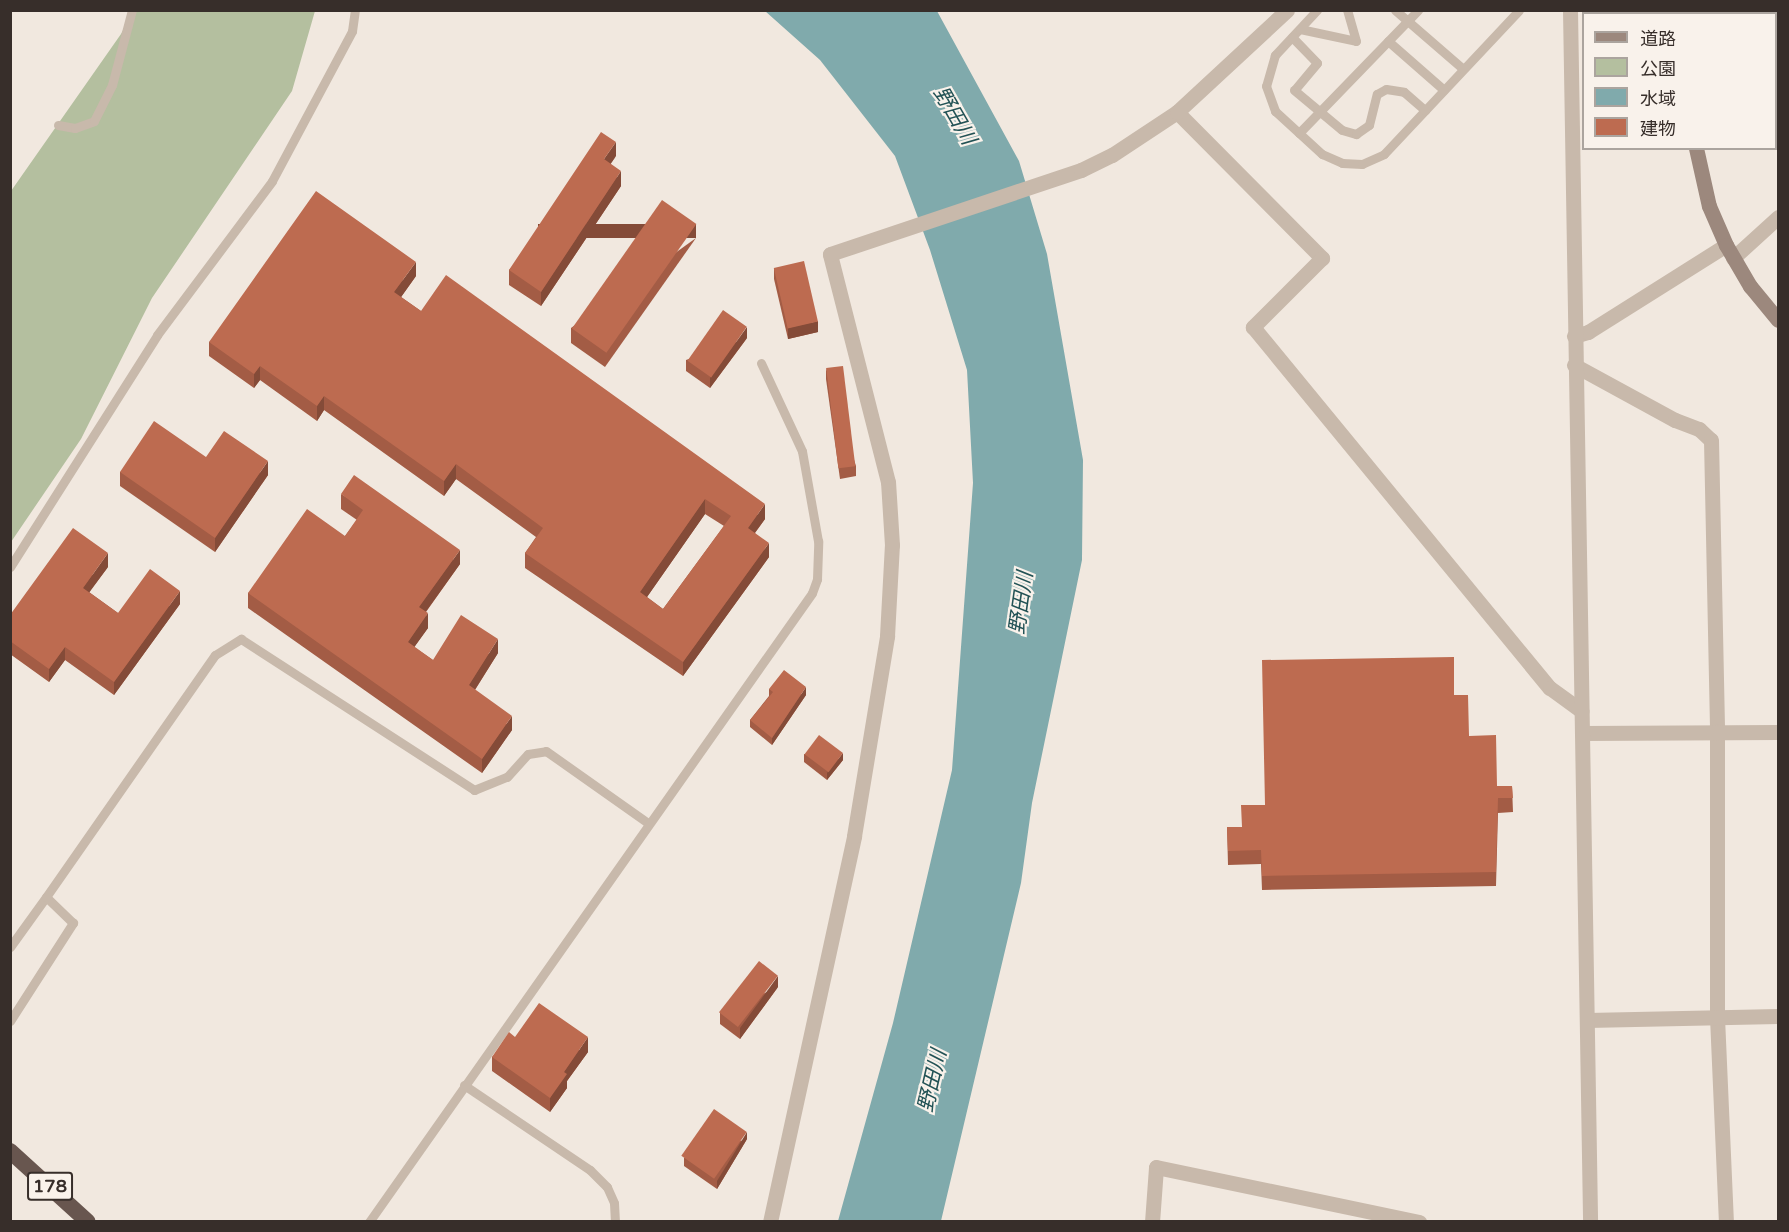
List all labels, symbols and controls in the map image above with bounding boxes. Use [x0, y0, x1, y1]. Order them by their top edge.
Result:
legend [1582, 12, 1777, 150]
text: 道路 [1640, 28, 1676, 50]
text: 公園 [1640, 58, 1676, 80]
water label: 野田川 [927, 82, 981, 150]
text: 水域 [1640, 88, 1676, 110]
text: 建物 [1640, 118, 1676, 140]
water label: 野田川 [1005, 570, 1039, 636]
water label: 野田川 [914, 1047, 952, 1115]
road number: 178 [26, 1171, 74, 1201]

